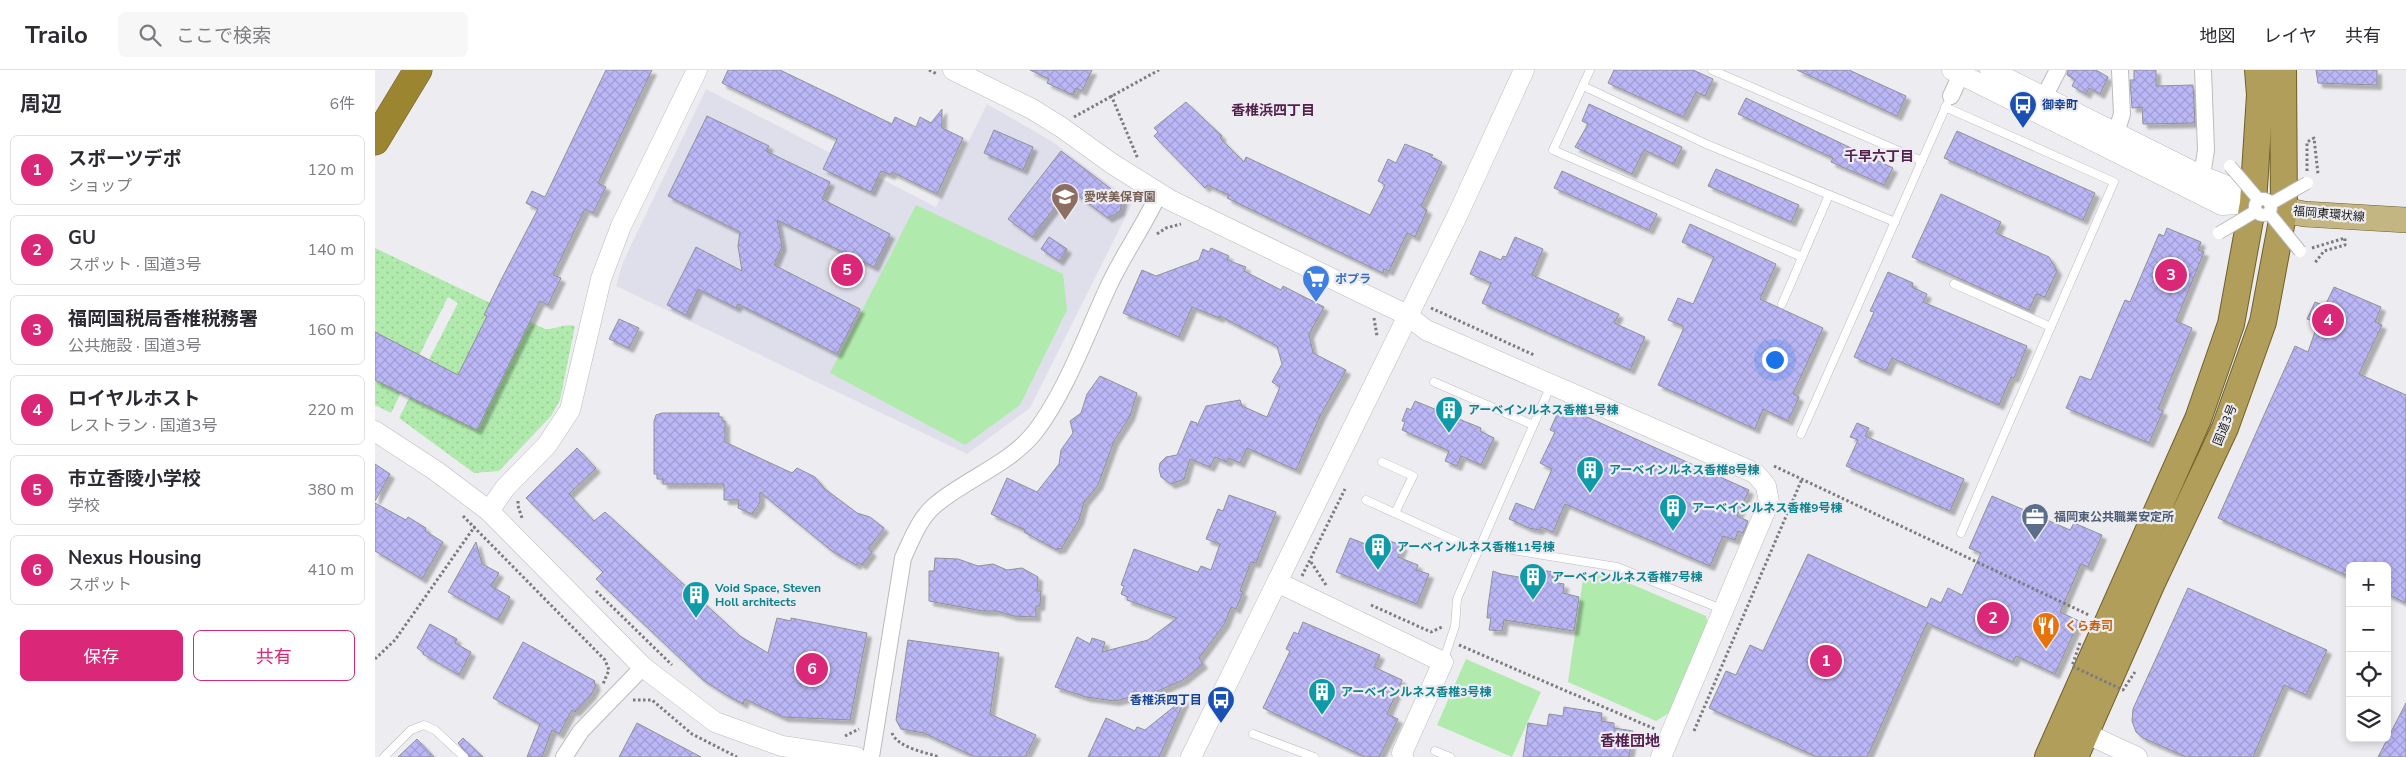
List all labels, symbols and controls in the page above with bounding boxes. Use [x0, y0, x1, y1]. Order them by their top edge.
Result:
search box [118, 12, 468, 57]
text: Trailo [25, 19, 88, 51]
icon: search [136, 21, 164, 49]
text: ここで検索 [176, 23, 271, 49]
text: 地図 [2200, 24, 2236, 48]
text: レイヤ [2264, 24, 2317, 48]
text: 共有 [2345, 24, 2381, 48]
text: 周辺 [20, 90, 62, 118]
bus stop icon: 御幸町 [2008, 90, 2038, 129]
text: 6件 [329, 93, 355, 115]
place label: 御幸町 [2042, 97, 2078, 113]
district label: 香椎浜四丁目 [1231, 101, 1315, 120]
text: スポーツデポ [68, 146, 182, 172]
district label: 千早六丁目 [1844, 147, 1914, 166]
text: 1 [32, 159, 42, 181]
text: 120 m [307, 159, 354, 181]
text: ショップ [68, 175, 132, 197]
school or university icon: 愛咲美保育園 [1050, 182, 1080, 221]
place label: 愛咲美保育園 [1084, 189, 1156, 205]
street label: 福岡東環状線 [2292, 203, 2366, 225]
text: GU [68, 225, 96, 251]
text: 2 [32, 239, 42, 261]
text: 140 m [307, 239, 354, 261]
pin: 5 [831, 251, 863, 289]
text: スポット · 国道3号 [68, 254, 201, 276]
pin: 3 [2155, 256, 2187, 294]
supermarket icon: ポプラ [1301, 264, 1331, 303]
place label: ポプラ [1335, 271, 1371, 287]
pin: 4 [2312, 301, 2344, 339]
text: 福岡国税局香椎税務署 [68, 306, 258, 332]
text: 3 [32, 319, 42, 341]
text: 160 m [307, 319, 354, 341]
text: 公共施設 · 国道3号 [68, 335, 201, 357]
your location [1762, 347, 1788, 373]
text: ロイヤルホスト [68, 386, 200, 412]
building icon: アーベインルネス香椎1号棟 [1434, 395, 1464, 434]
text: 4 [32, 399, 42, 421]
text: 220 m [307, 399, 354, 421]
place label: アーベインルネス香椎1号棟 [1468, 402, 1618, 418]
street label: 国道3号 [2209, 402, 2241, 448]
text: レストラン · 国道3号 [68, 415, 217, 437]
building icon: アーベインルネス香椎8号棟 [1575, 455, 1605, 494]
place label: アーベインルネス香椎8号棟 [1609, 462, 1759, 478]
text: 市立香陵小学校 [68, 466, 201, 492]
text: 5 [32, 479, 42, 501]
text: 380 m [307, 479, 354, 501]
building icon: アーベインルネス香椎9号棟 [1658, 493, 1688, 532]
text: 学校 [68, 495, 100, 517]
place label: アーベインルネス香椎9号棟 [1692, 500, 1842, 516]
office icon: 福岡東公共職業安定所 [2020, 502, 2050, 541]
place label: 福岡東公共職業安定所 [2054, 509, 2174, 525]
building icon: アーベインルネス香椎11号棟 [1363, 532, 1393, 571]
place label: アーベインルネス香椎11号棟 [1397, 539, 1555, 555]
text: Nexus Housing [68, 545, 202, 571]
text: 6 [32, 559, 42, 581]
text: 410 m [307, 559, 354, 581]
building icon: アーベインルネス香椎7号棟 [1518, 562, 1548, 601]
map controls [2346, 562, 2391, 742]
button: + [2346, 562, 2391, 607]
place label: アーベインルネス香椎7号棟 [1552, 569, 1702, 585]
text: スポット [68, 574, 132, 596]
building icon: Void Space, Steven Holl architects [681, 580, 711, 619]
place label: Void Space, Steven Holl architects [714, 580, 821, 610]
pin: 2 [1977, 599, 2009, 637]
button: − [2346, 607, 2391, 652]
restaurant icon: くら寿司 [2031, 611, 2061, 650]
place label: くら寿司 [2065, 618, 2113, 634]
button: 保存 [20, 630, 183, 681]
button: 共有 [193, 630, 355, 681]
pin: 1 [1810, 642, 1842, 680]
pin: 6 [796, 650, 828, 688]
button: locate [2346, 652, 2391, 697]
building icon: アーベインルネス香椎3号棟 [1307, 677, 1337, 716]
place label: アーベインルネス香椎3号棟 [1341, 684, 1491, 700]
bus stop icon: 香椎浜四丁目 [1206, 685, 1236, 724]
place label: 香椎浜四丁目 [1130, 692, 1202, 708]
button: layers [2346, 697, 2391, 742]
district label: 香椎団地 [1600, 731, 1660, 751]

